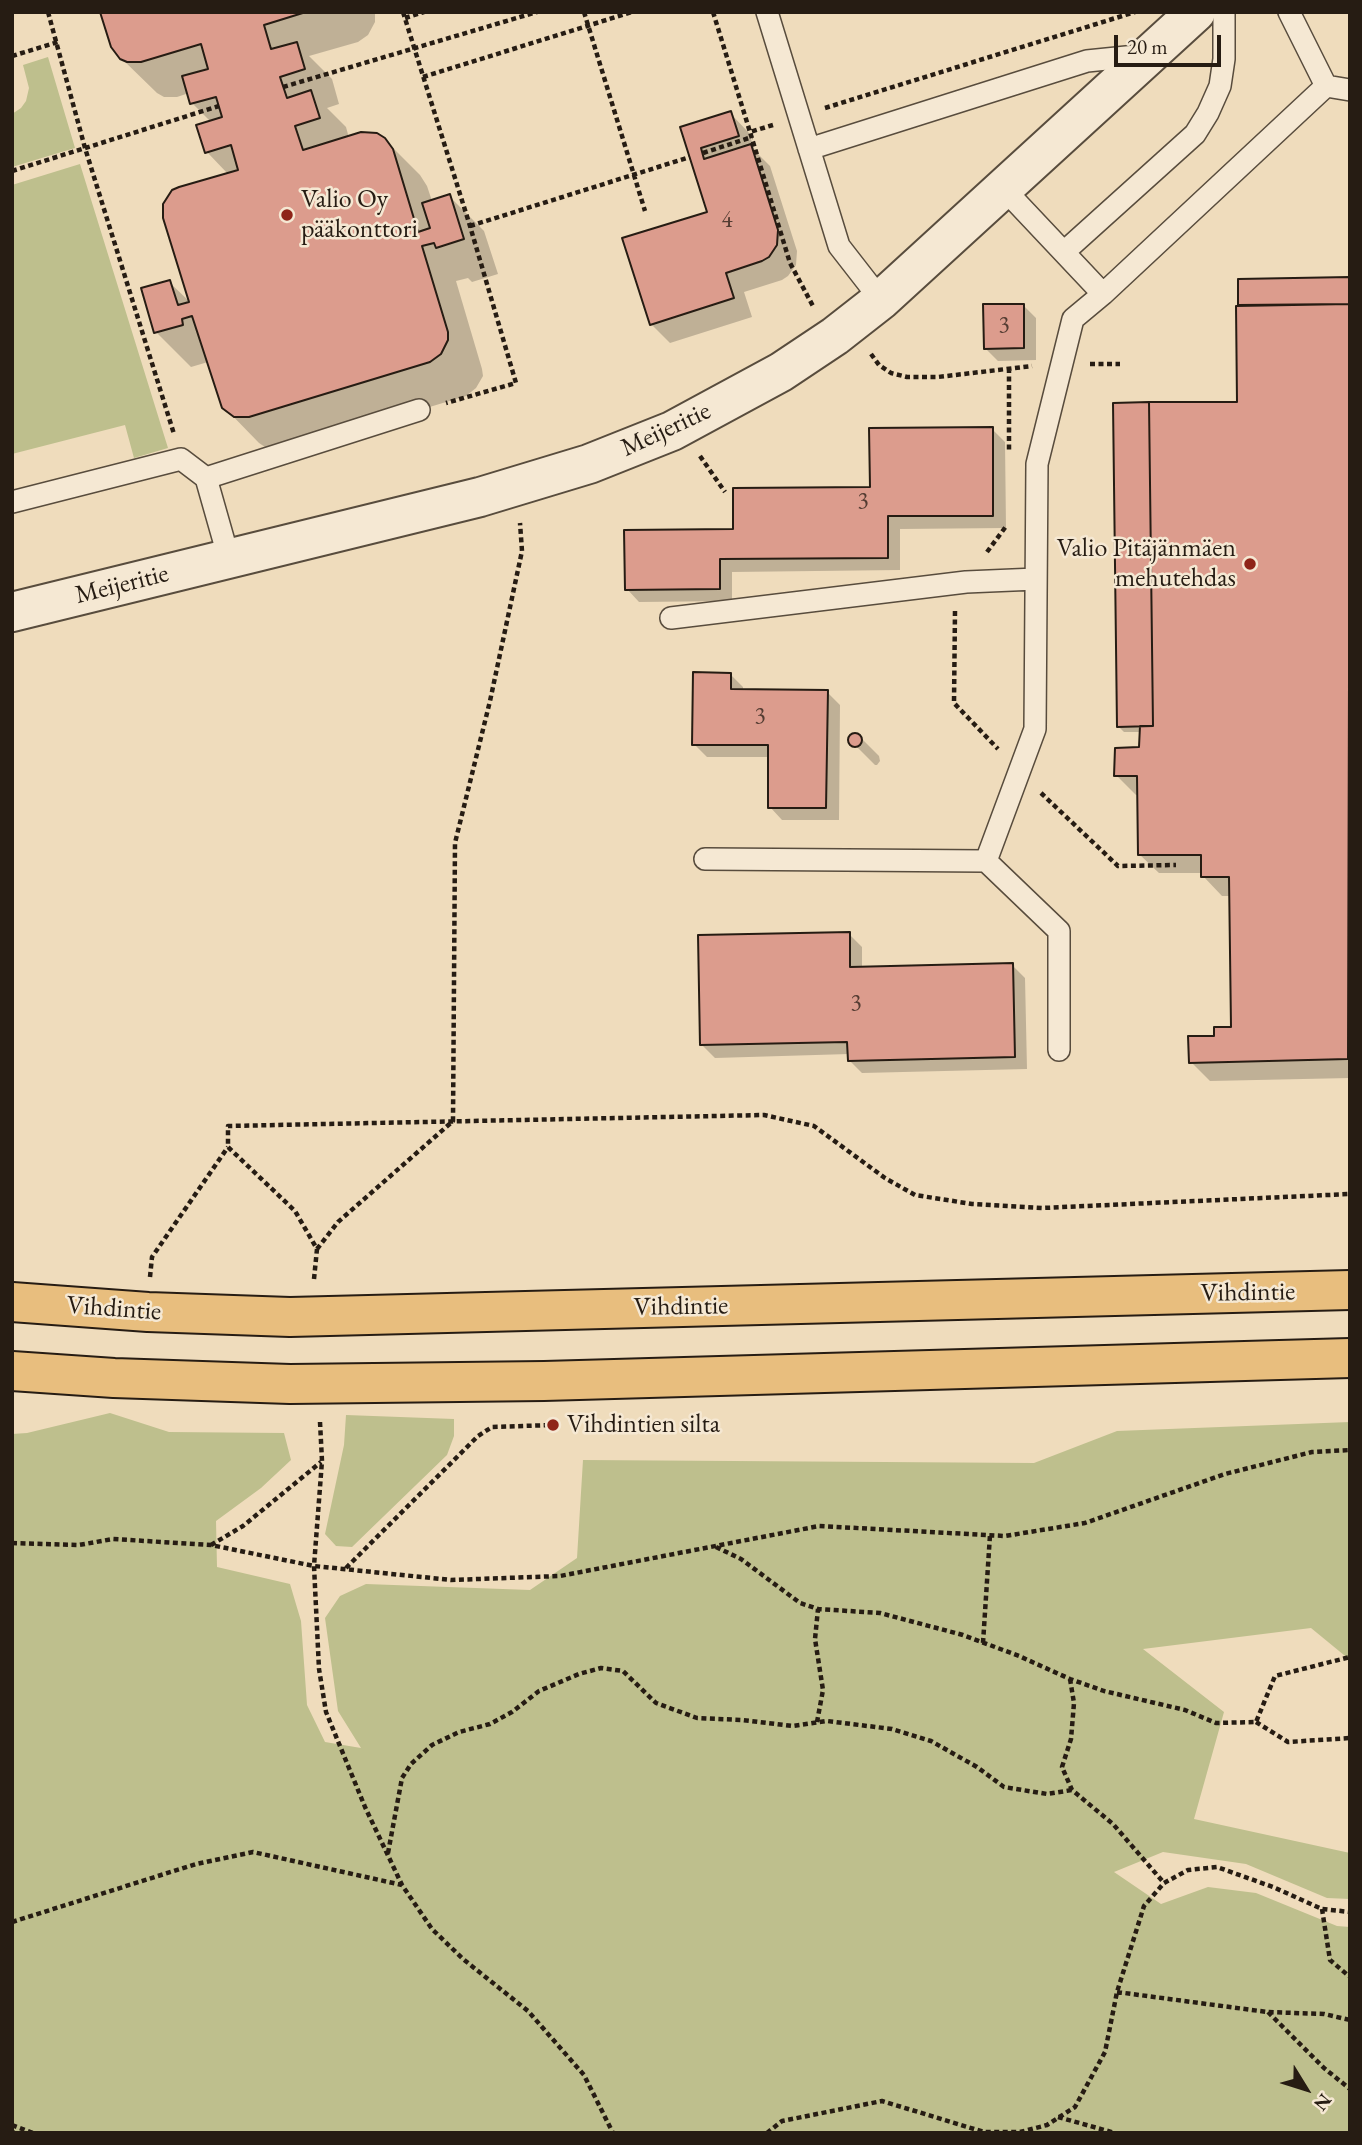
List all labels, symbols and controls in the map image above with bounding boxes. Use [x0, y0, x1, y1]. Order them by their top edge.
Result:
scale bar [1117, 21, 1224, 65]
text: 20 m [1127, 33, 1168, 60]
place label: Valio Oy pääkonttori [301, 184, 418, 246]
marker: Valio Oy pääkonttori [279, 207, 295, 223]
house number: 4 [721, 207, 733, 235]
house number: 3 [998, 312, 1010, 340]
street label: Meijeritie [616, 396, 716, 464]
house number: 3 [857, 488, 869, 516]
place label: Valio Pitäjänmäen mehutehdas [1057, 533, 1236, 594]
marker: Valio Pitäjänmäen mehutehdas [1242, 556, 1258, 572]
street label: Meijeritie [72, 558, 172, 612]
house number: 3 [754, 703, 766, 731]
house number: 3 [850, 990, 862, 1018]
street label: Vihdintie [1200, 1277, 1296, 1309]
street label: Vihdintie [66, 1290, 162, 1328]
street label: Vihdintie [633, 1291, 729, 1323]
place label: Vihdintien silta [567, 1409, 720, 1441]
marker: Vihdintien silta [545, 1417, 561, 1433]
north arrow [1271, 2054, 1341, 2124]
text: N [1308, 2088, 1338, 2116]

